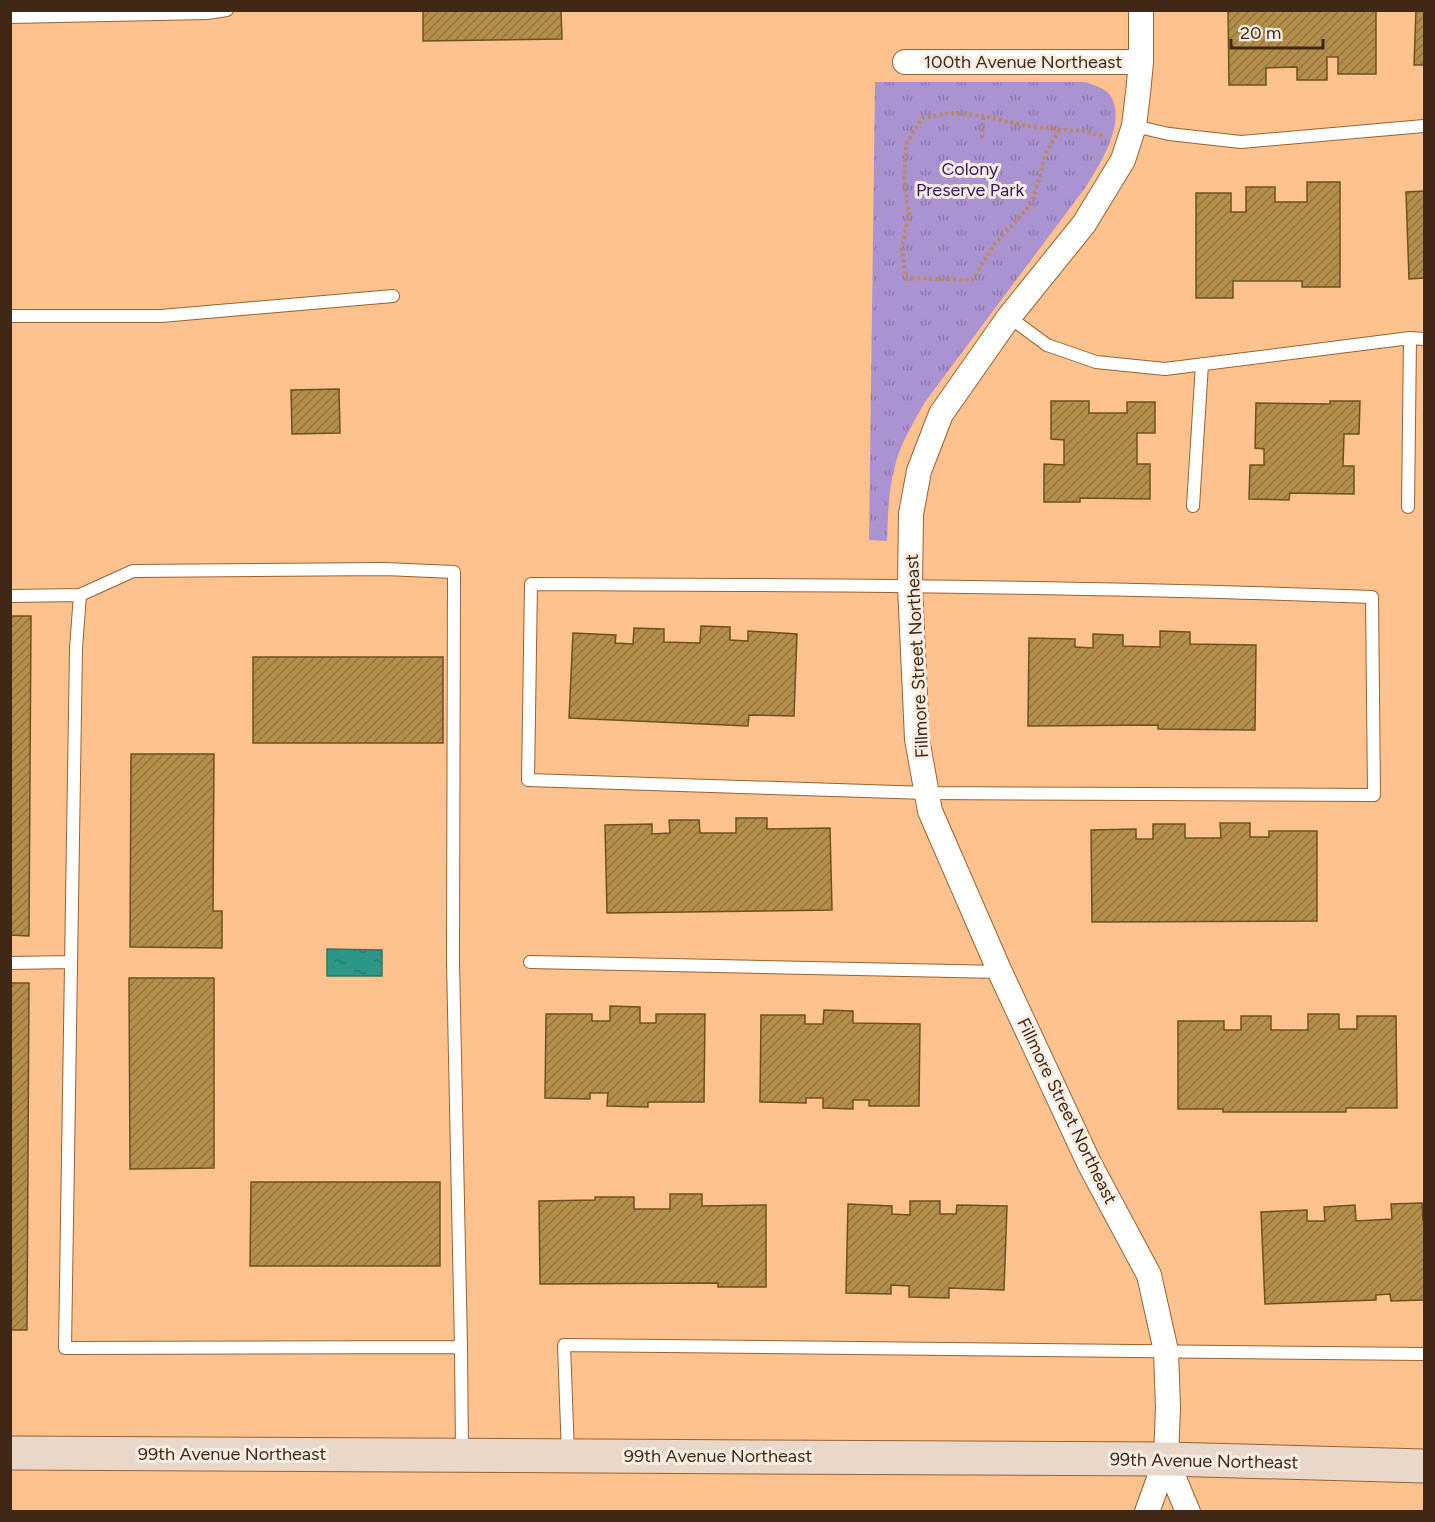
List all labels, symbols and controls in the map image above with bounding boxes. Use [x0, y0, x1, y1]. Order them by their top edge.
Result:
scale bar [1231, 12, 1322, 50]
text: 20 m [1240, 22, 1281, 44]
street label: 100th Avenue Northeast [924, 51, 1123, 73]
park label: Colony Preserve Park [916, 158, 1024, 201]
street label: Fillmore Street Northeast [901, 553, 933, 759]
street label: Fillmore Street Northeast [1012, 1014, 1122, 1208]
street label: 99th Avenue Northeast [138, 1443, 326, 1465]
street label: 99th Avenue Northeast [624, 1445, 812, 1467]
street label: 99th Avenue Northeast [1110, 1448, 1299, 1474]

